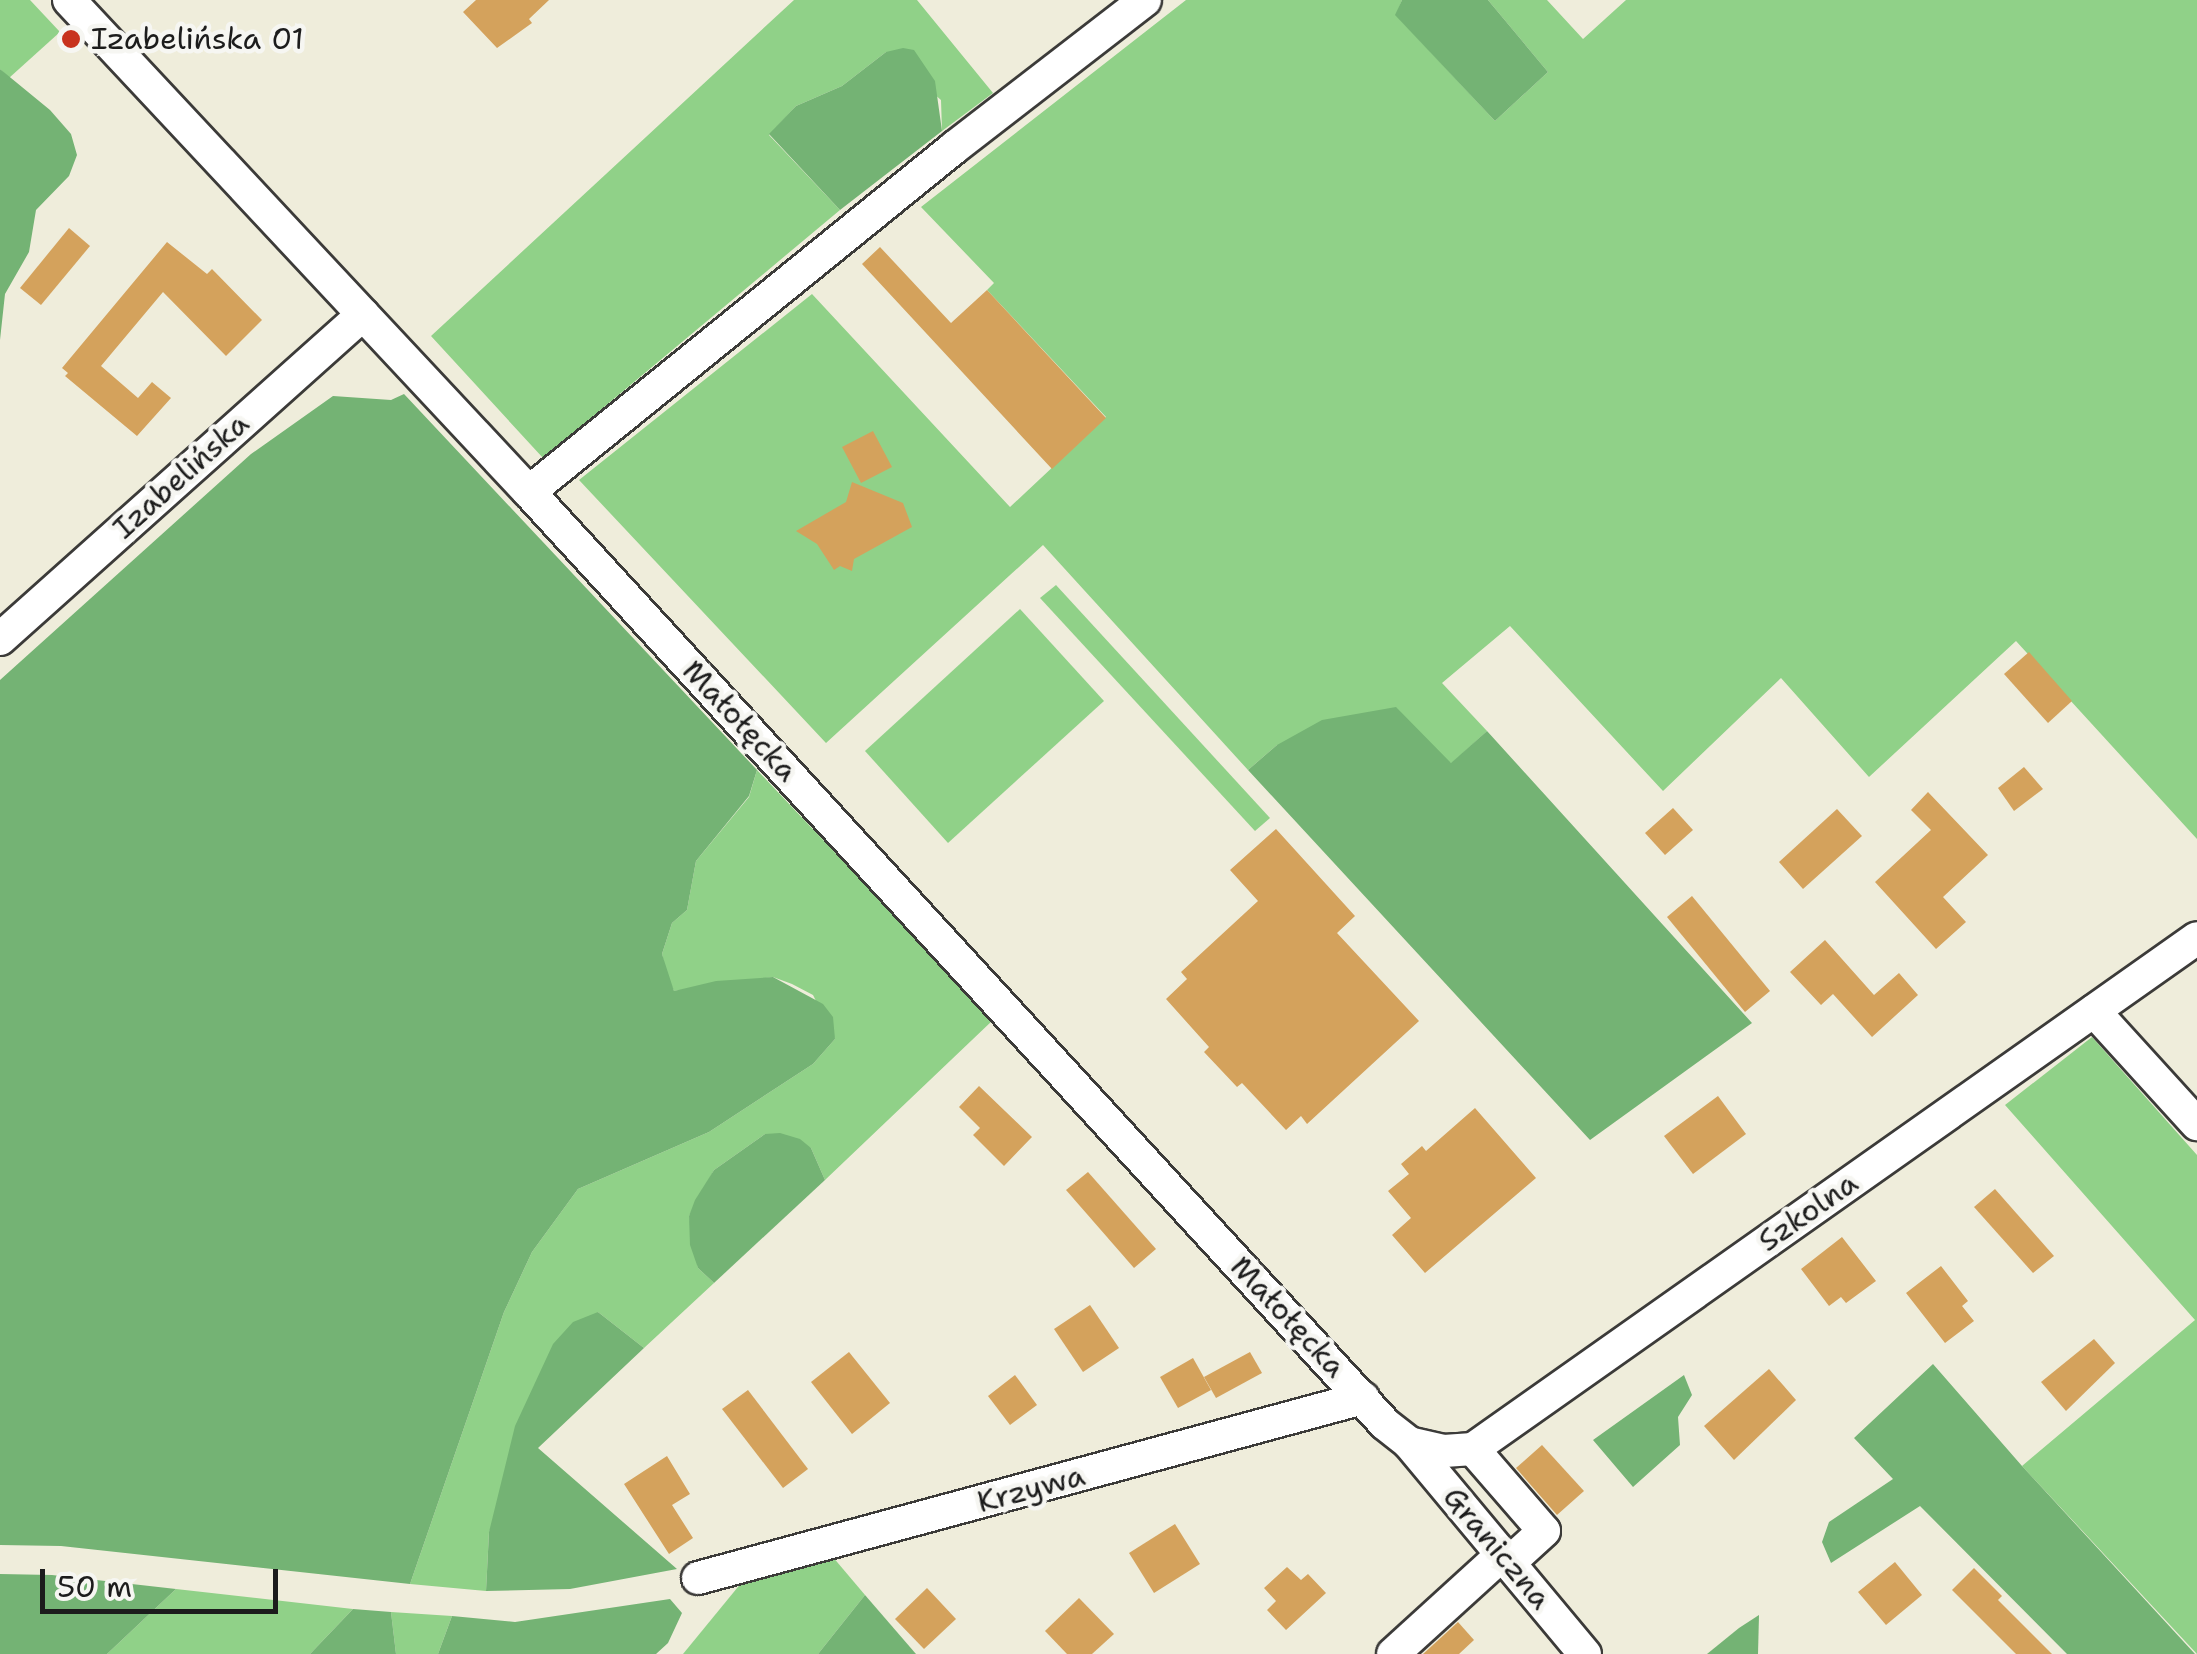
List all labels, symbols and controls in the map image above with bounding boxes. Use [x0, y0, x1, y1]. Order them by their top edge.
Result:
place label: Izabelińska 01 [91, 21, 304, 57]
marker: Izabelińska 01 [60, 28, 82, 50]
street label: Izabelińska [106, 406, 256, 546]
street label: Małołęcka [675, 653, 805, 789]
street label: Szkolna [1751, 1165, 1865, 1259]
street label: Małołęcka [1223, 1249, 1353, 1385]
street label: Krzywa [973, 1457, 1089, 1521]
street label: Graniczna [1435, 1479, 1559, 1617]
scale bar [45, 1549, 282, 1611]
text: 50 m [57, 1566, 132, 1607]

